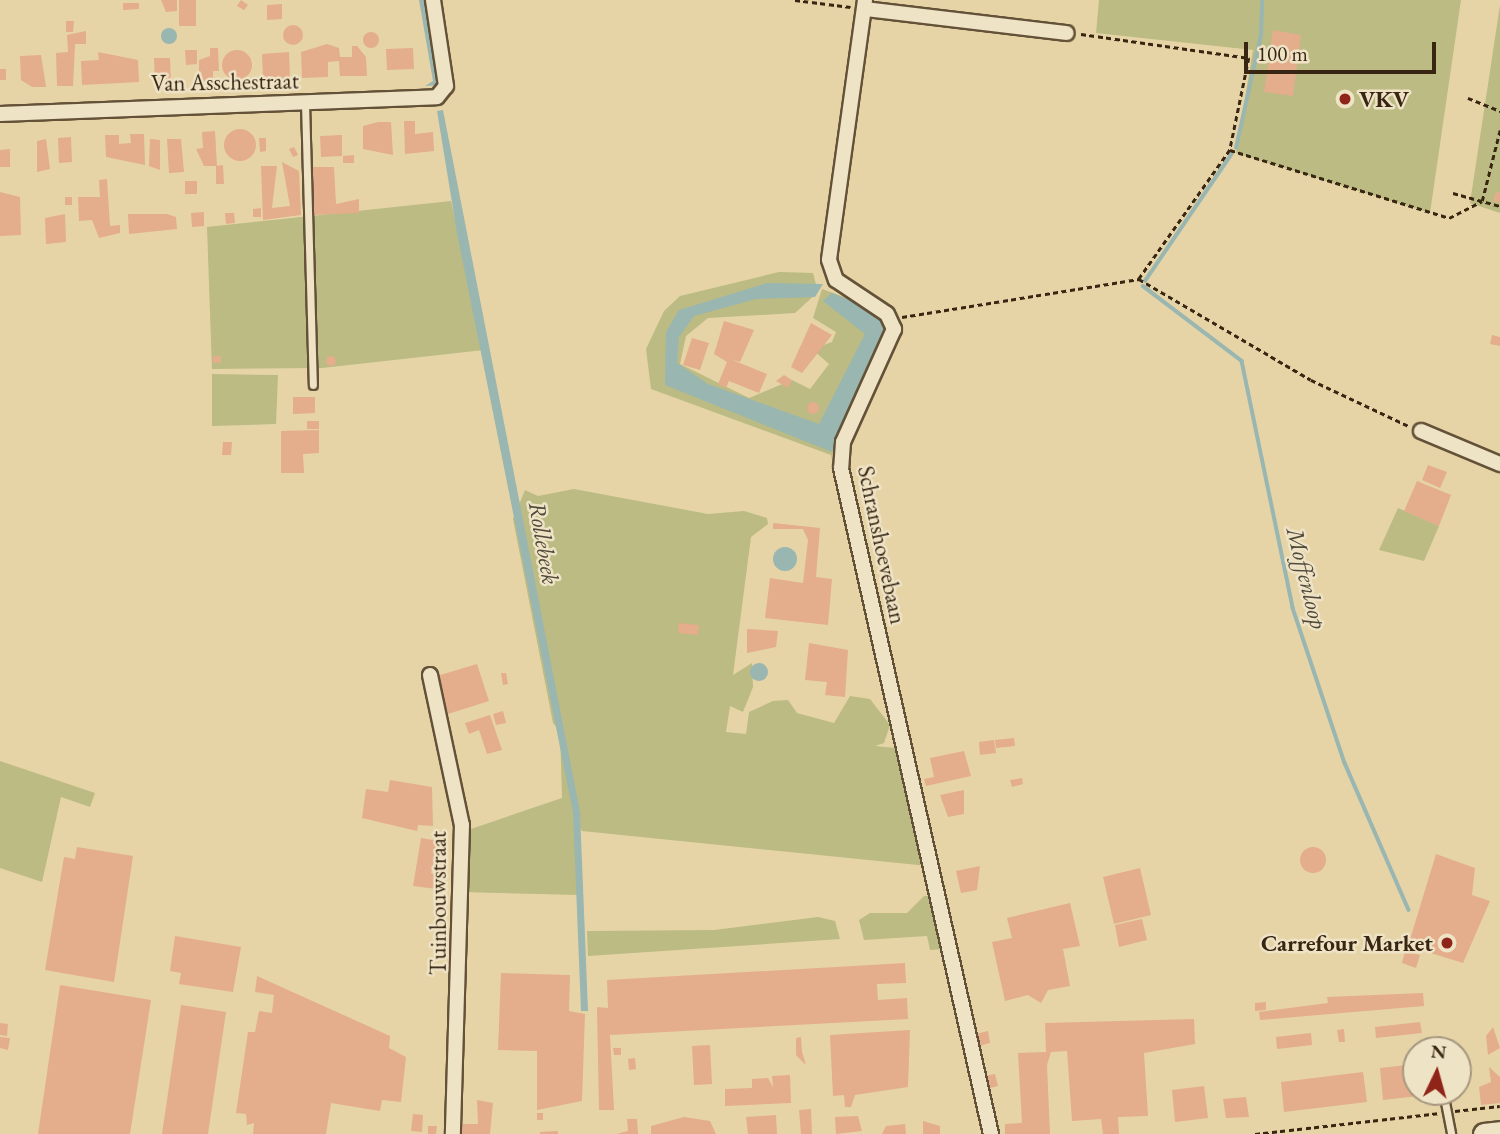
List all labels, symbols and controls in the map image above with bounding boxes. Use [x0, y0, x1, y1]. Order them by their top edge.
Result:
scale bar [1248, 28, 1440, 72]
text: 100 m [1257, 40, 1308, 67]
street label: Van Asschestraat [151, 67, 299, 97]
place label: VKV [1359, 85, 1409, 113]
marker: VKV [1337, 91, 1353, 107]
street label: Schranshoevebaan [852, 463, 912, 627]
water label: Rollebeek [523, 499, 565, 587]
water label: Moffenloop [1280, 524, 1334, 632]
street label: Tuinbouwstraat [424, 831, 452, 975]
place label: Carrefour Market [1261, 929, 1433, 957]
marker: Carrefour Market [1439, 935, 1455, 951]
north arrow [1402, 1036, 1472, 1106]
text: N [1430, 1038, 1447, 1065]

